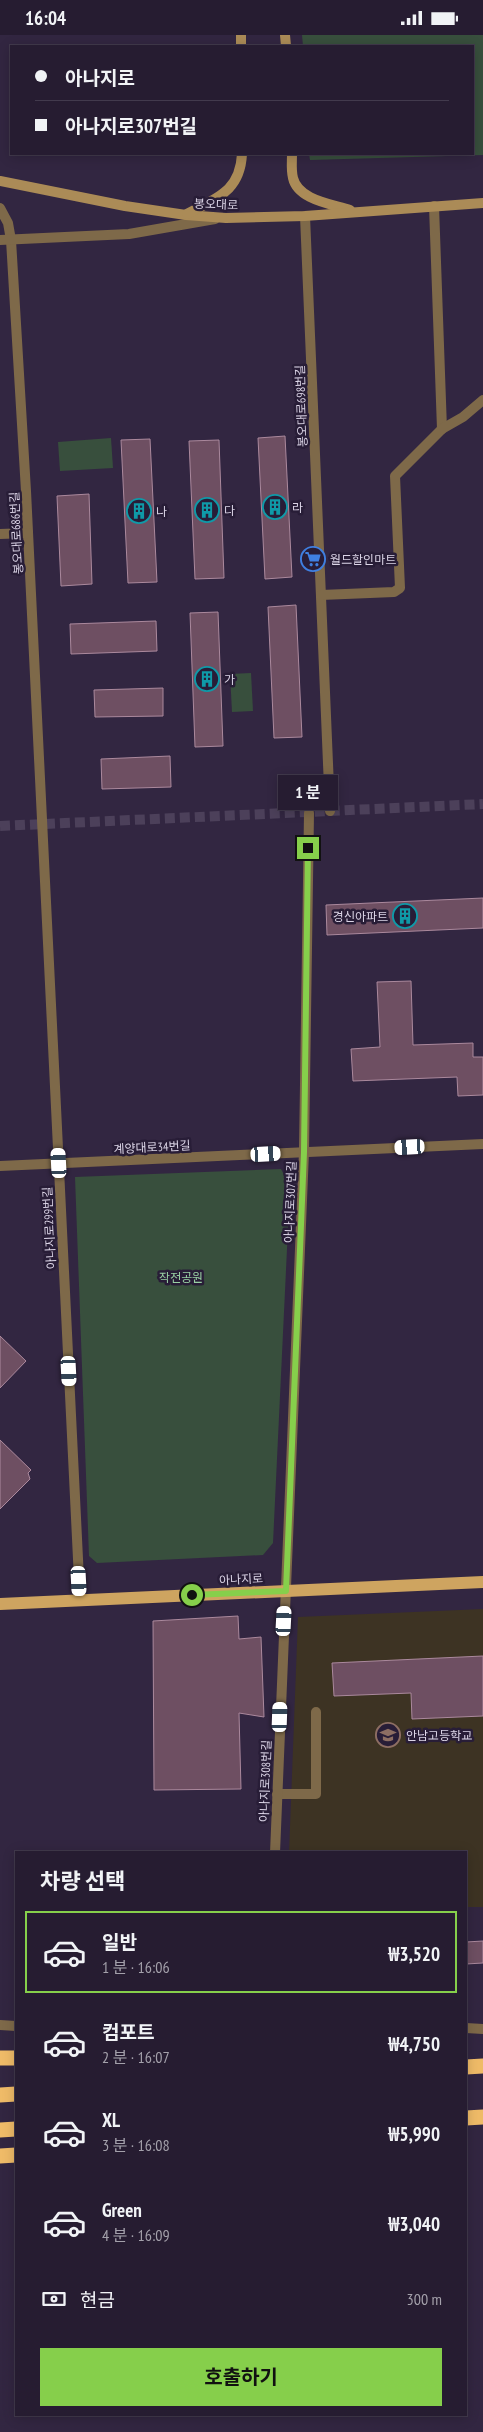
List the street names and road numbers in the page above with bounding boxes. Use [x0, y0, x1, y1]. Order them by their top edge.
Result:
street label: 봉오대로 [194, 196, 238, 212]
street label: 봉오대로698번길 [292, 365, 310, 447]
street label: 봉오대로686번길 [6, 491, 26, 575]
street label: 계양대로34번길 [113, 1137, 191, 1157]
street label: 아나지로307번길 [281, 1161, 299, 1243]
street label: 아나지로299번길 [39, 1186, 59, 1270]
street label: 아나지로 [219, 1570, 263, 1588]
street label: 아나지로308번길 [256, 1740, 274, 1822]

